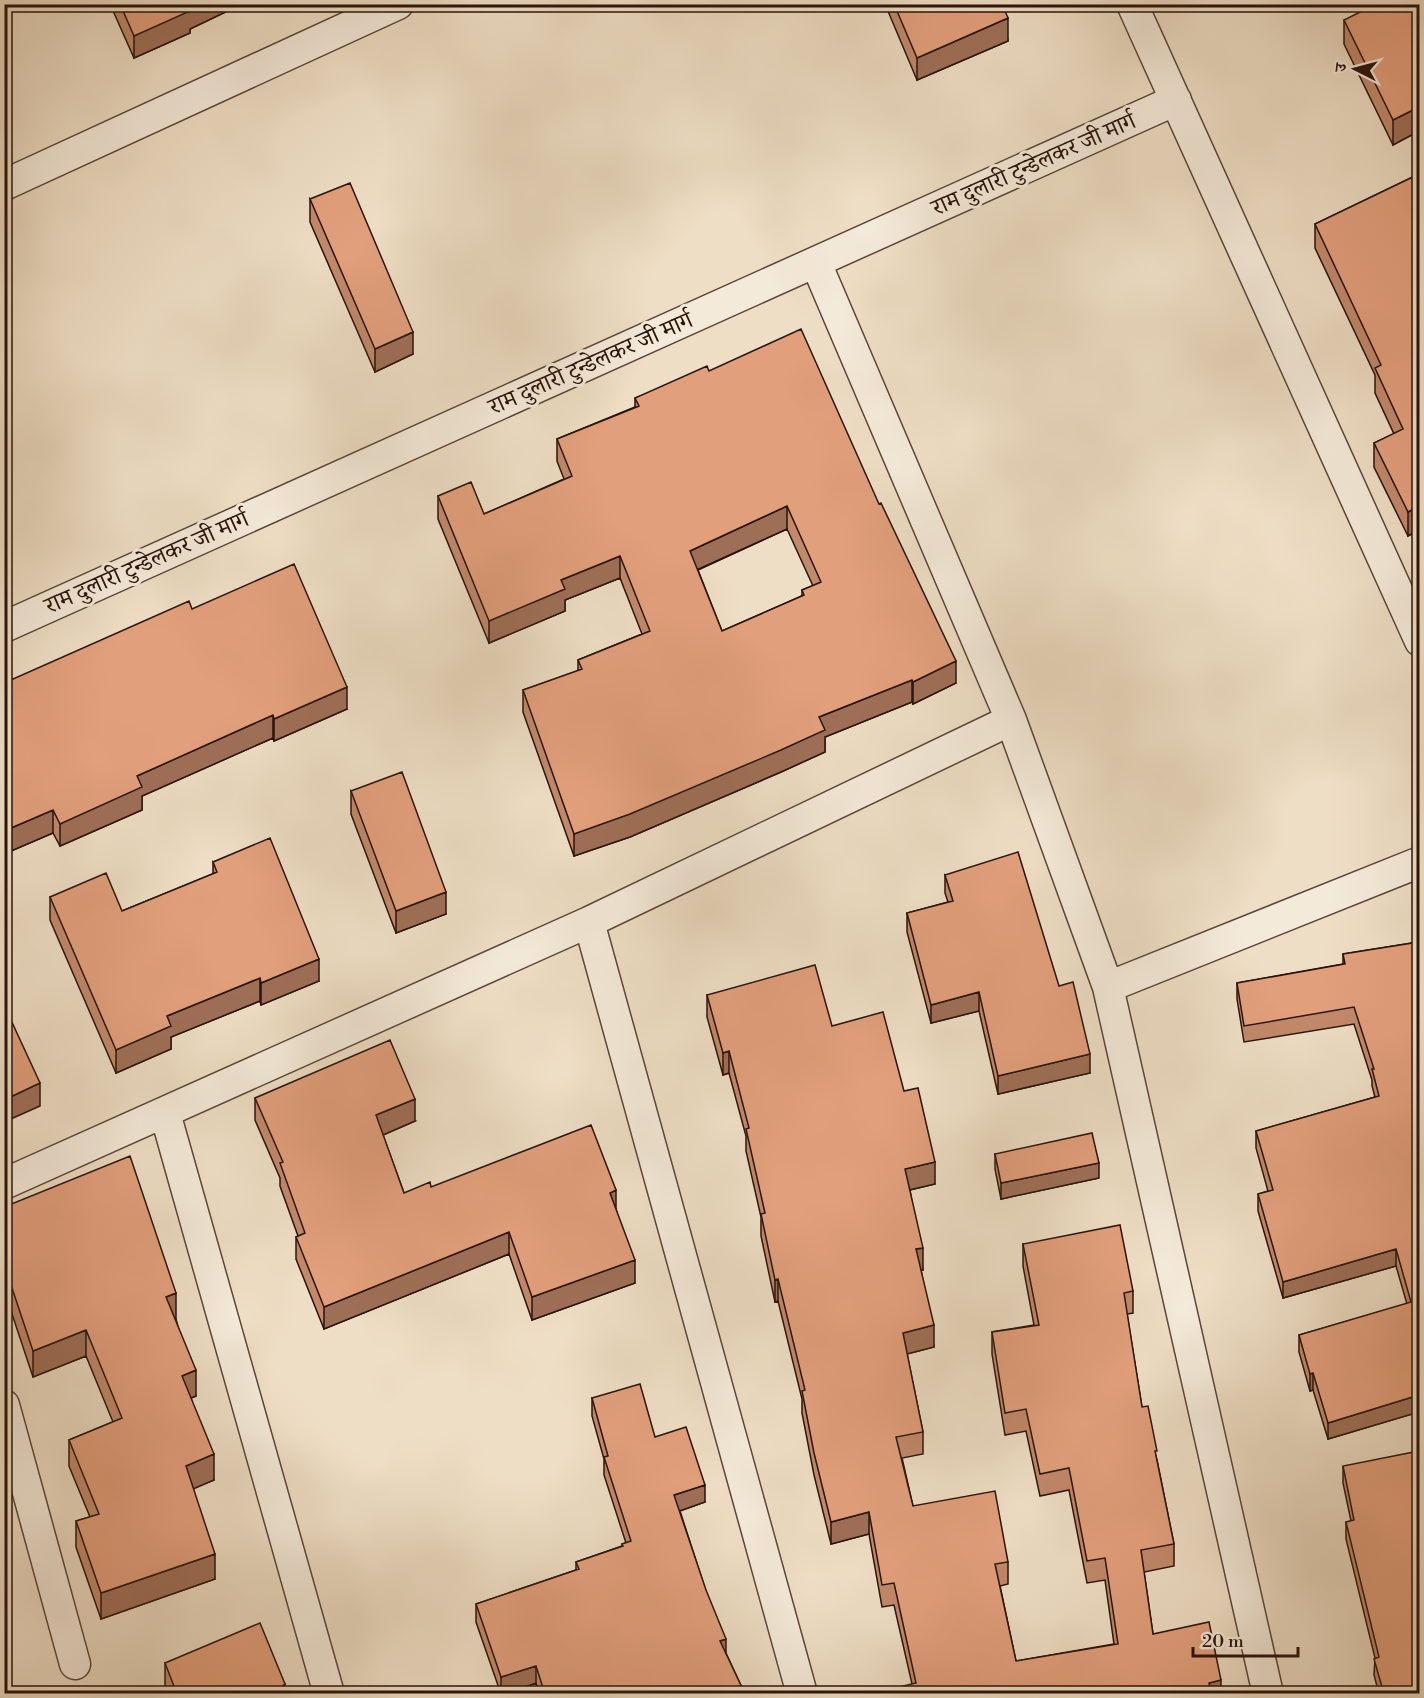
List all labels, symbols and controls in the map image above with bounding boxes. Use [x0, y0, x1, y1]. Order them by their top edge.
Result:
north arrow [1325, 39, 1385, 99]
text: उ [1331, 61, 1352, 74]
street label: राम दुलारी टुन्डेलकर जी मार्ग [926, 106, 1142, 224]
street label: राम दुलारी टुन्डेलकर जी मार्ग [483, 305, 699, 423]
street label: राम दुलारी टुन्डेलकर जी मार्ग [39, 504, 255, 622]
scale bar [1193, 1620, 1298, 1658]
text: 20 m [1202, 1630, 1244, 1653]

